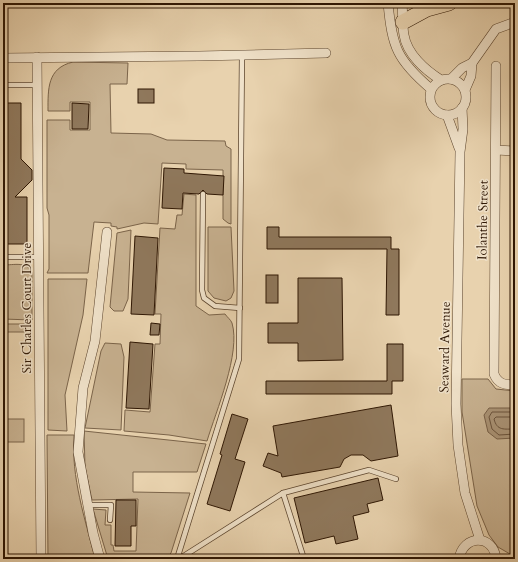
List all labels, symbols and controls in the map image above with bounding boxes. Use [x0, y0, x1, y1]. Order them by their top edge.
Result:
street label: Iolanthe Street [473, 180, 493, 260]
street label: Sir Charles Court Drive [18, 243, 36, 373]
street label: Seaward Avenue [435, 301, 455, 393]

